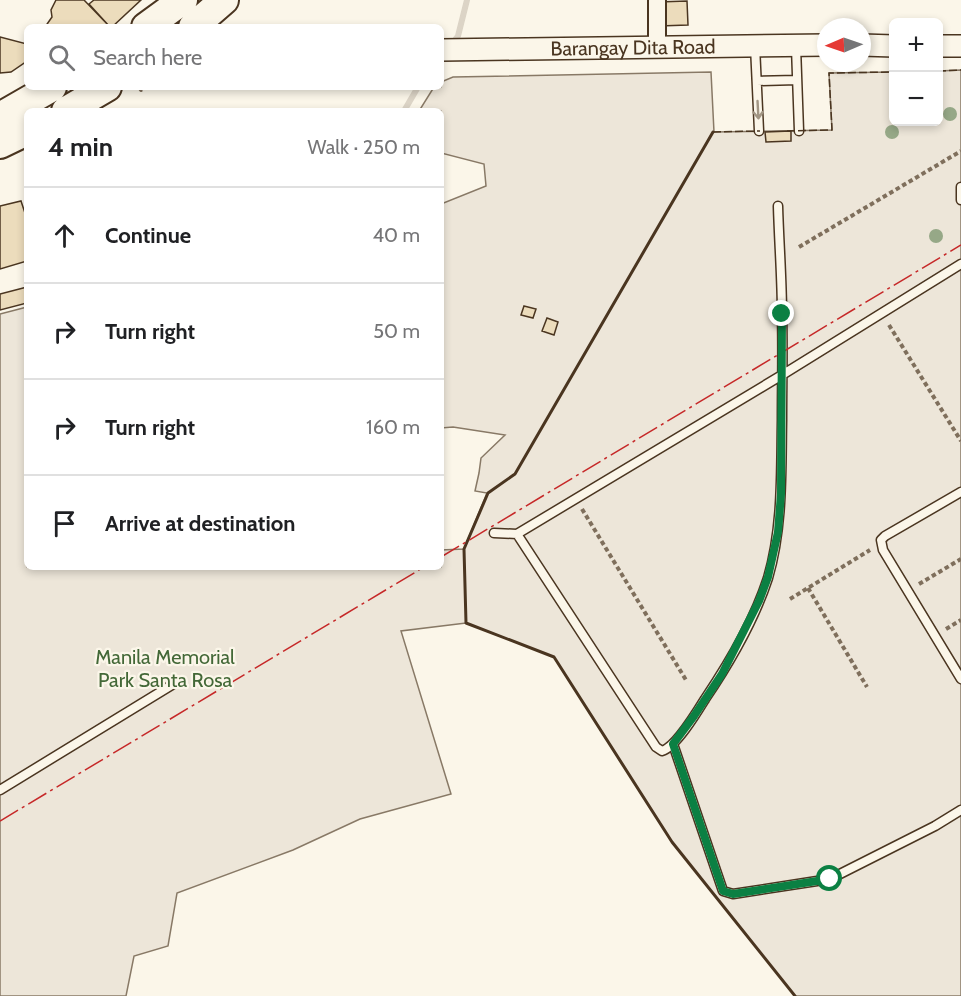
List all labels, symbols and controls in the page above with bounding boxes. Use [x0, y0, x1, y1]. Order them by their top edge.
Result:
north arrow [817, 18, 871, 72]
map controls [889, 18, 943, 126]
button: + [889, 18, 943, 72]
search box [24, 24, 444, 90]
street label: Barangay Dita Road [550, 34, 716, 61]
icon: search [45, 41, 78, 74]
text: Search here [93, 44, 202, 71]
button: − [889, 72, 943, 126]
one-way arrow [752, 99, 764, 119]
text: 4 min [48, 131, 113, 163]
text: Walk · 250 m [308, 135, 420, 159]
icon: ahead [48, 219, 81, 252]
text: Continue [105, 222, 191, 249]
text: 40 m [372, 223, 420, 247]
route end [768, 300, 794, 326]
icon: right [48, 315, 81, 348]
text: Turn right [105, 318, 195, 345]
text: 50 m [373, 319, 420, 343]
icon: right [48, 411, 81, 444]
text: Turn right [105, 414, 195, 441]
text: 160 m [366, 415, 420, 439]
icon: arrive [48, 507, 81, 540]
text: Arrive at destination [105, 510, 295, 537]
park label: Manila Memorial Park Santa Rosa [95, 645, 235, 692]
route start [816, 865, 842, 891]

